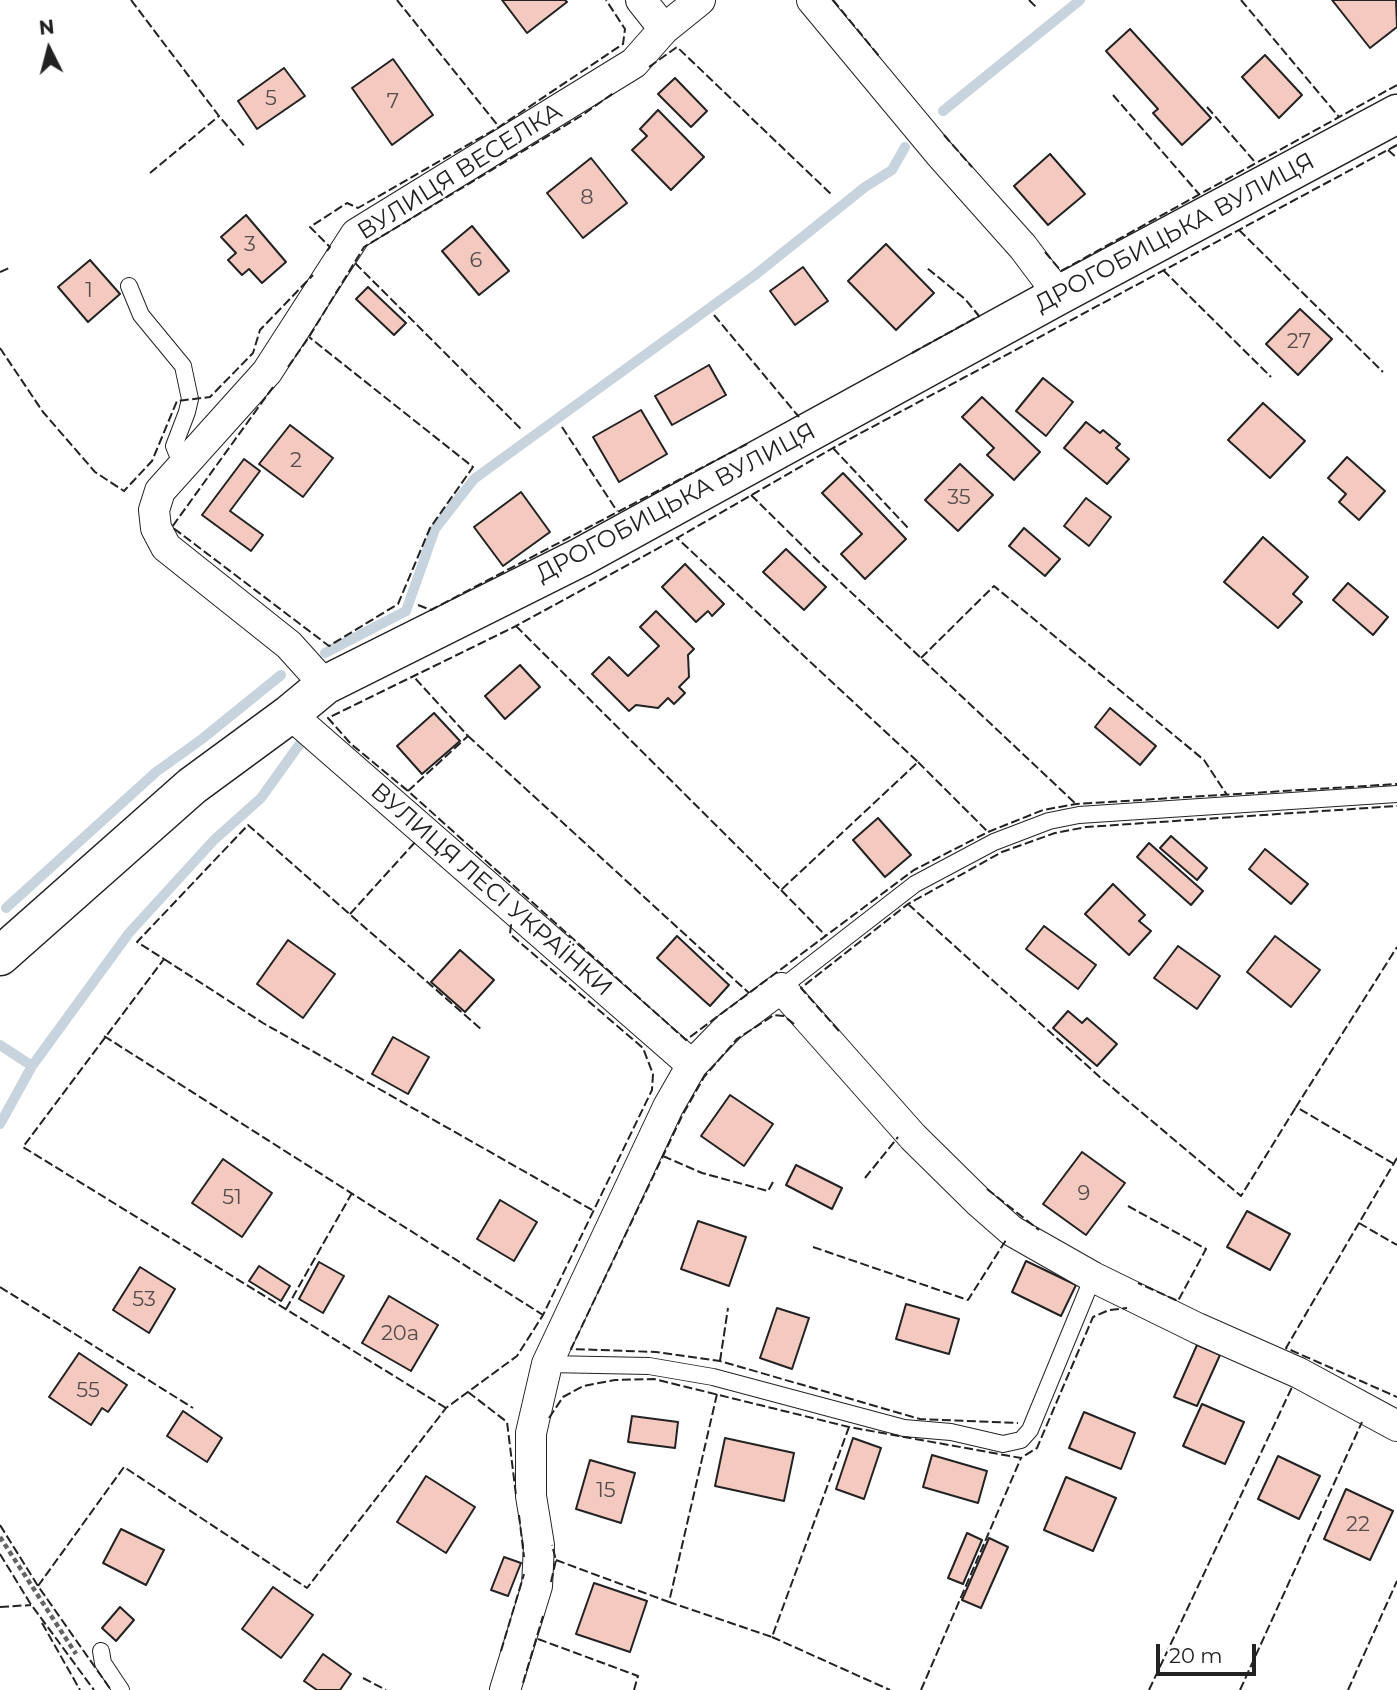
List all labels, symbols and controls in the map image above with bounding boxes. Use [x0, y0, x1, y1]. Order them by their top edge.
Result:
north arrow [14, 14, 84, 84]
text: N [38, 15, 56, 40]
house number: 5 [265, 86, 277, 112]
house number: 7 [387, 89, 399, 115]
street label: ВУЛИЦЯ ВЕСЕЛКА [353, 97, 567, 247]
street label: ДРОГОБИЦЬКА ВУЛИЦЯ [1030, 147, 1320, 319]
house number: 8 [580, 185, 594, 211]
house number: 3 [244, 232, 256, 258]
house number: 6 [470, 248, 482, 274]
house number: 1 [85, 278, 93, 304]
house number: 27 [1287, 329, 1311, 355]
street label: ДРОГОБИЦЬКА ВУЛИЦЯ [531, 417, 821, 589]
house number: 2 [290, 448, 302, 474]
house number: 35 [947, 485, 971, 511]
street label: ВУЛИЦЯ ЛЕСІ УКРАЇНКИ [364, 777, 618, 1003]
house number: 9 [1078, 1181, 1090, 1207]
house number: 51 [222, 1185, 242, 1211]
house number: 53 [132, 1287, 156, 1313]
house number: 20а [381, 1321, 419, 1347]
house number: 55 [76, 1378, 100, 1404]
house number: 15 [596, 1478, 616, 1504]
house number: 22 [1346, 1512, 1370, 1538]
scale bar [1159, 1630, 1259, 1674]
text: 20 m [1169, 1643, 1223, 1668]

